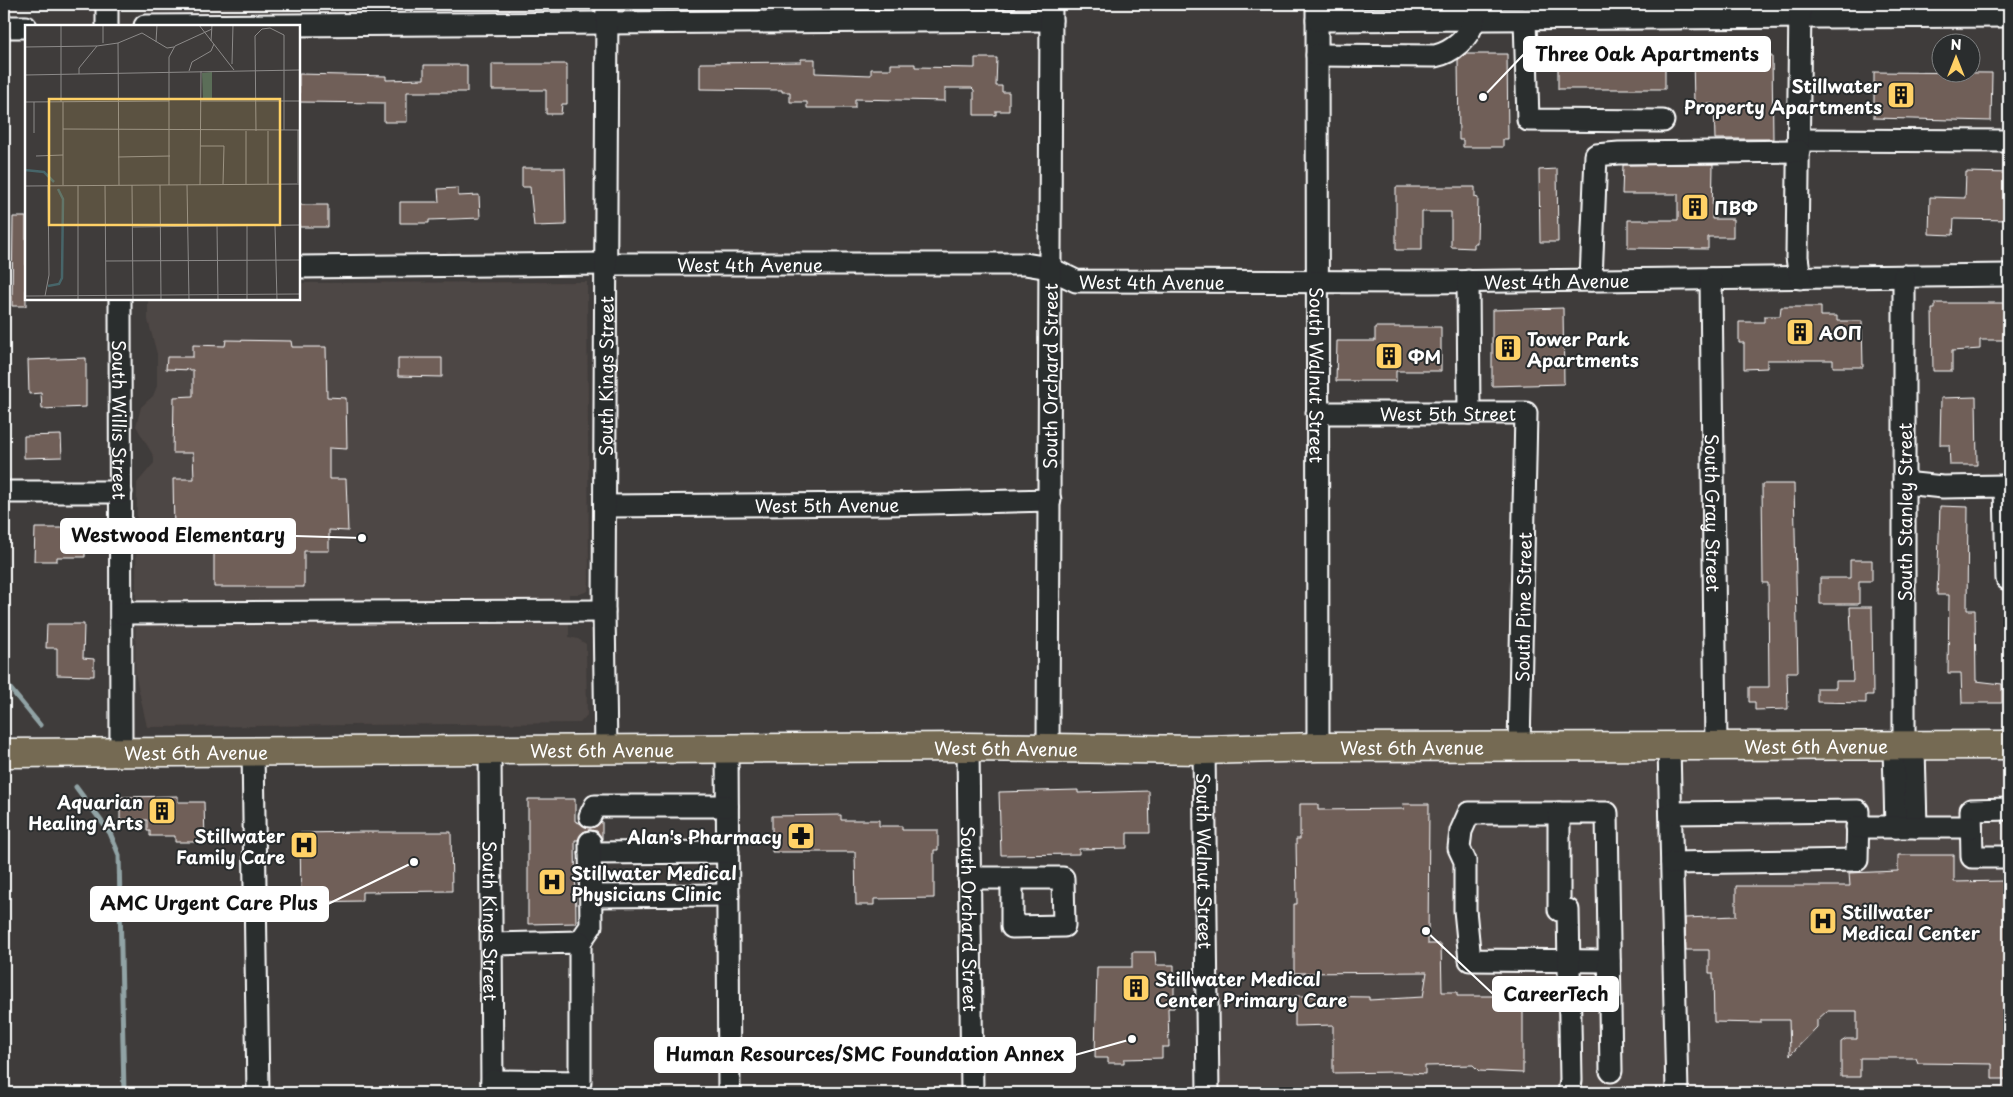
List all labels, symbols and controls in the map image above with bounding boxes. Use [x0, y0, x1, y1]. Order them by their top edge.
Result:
inset map [25, 25, 300, 300]
north arrow [1930, 32, 1980, 82]
text: N [1950, 34, 1962, 55]
callout: Three Oak Apartments [1524, 37, 1770, 71]
text: Three Oak Apartments [1535, 39, 1759, 67]
place label: Stillwater Property Apartments [1684, 72, 1883, 120]
building icon: Stillwater Property Apartments [1886, 80, 1916, 110]
building icon: ΠΒΦ [1680, 192, 1710, 222]
place label: ΠΒΦ [1714, 194, 1758, 221]
street label: West 4th Avenue [677, 251, 823, 278]
street label: West 4th Avenue [1484, 266, 1630, 295]
street label: West 4th Avenue [1079, 268, 1225, 295]
street label: South Orchard Street [1036, 283, 1063, 469]
street label: South Walnut Street [1304, 287, 1331, 463]
street label: South Kings Street [591, 296, 619, 456]
building icon: AOΠ [1785, 317, 1815, 347]
place label: AOΠ [1819, 319, 1862, 346]
place label: Tower Park Apartments [1527, 325, 1639, 373]
building icon: Tower Park Apartments [1493, 333, 1523, 363]
street label: South Willis Street [107, 340, 134, 500]
building icon: ΦΜ [1374, 341, 1404, 371]
place label: ΦΜ [1408, 343, 1441, 370]
street label: West 5th Street [1380, 400, 1516, 427]
street label: South Stanley Street [1891, 423, 1918, 601]
street label: South Gray Street [1699, 434, 1728, 592]
street label: West 5th Avenue [755, 490, 900, 518]
callout: Westwood Elementary [61, 519, 295, 553]
text: Westwood Elementary [71, 520, 285, 548]
street label: South Pine Street [1508, 532, 1538, 682]
street label: West 6th Avenue [1744, 732, 1888, 759]
street label: West 6th Avenue [934, 733, 1078, 762]
street label: West 6th Avenue [1340, 733, 1484, 760]
street label: West 6th Avenue [530, 735, 674, 763]
street label: West 6th Avenue [124, 738, 268, 766]
street label: South Walnut Street [1191, 773, 1220, 949]
place label: Aquarian Healing Arts [28, 788, 143, 836]
building icon: Aquarian Healing Arts [147, 796, 177, 826]
pharmacy icon: Alan's Pharmacy [786, 821, 816, 851]
place label: Stillwater Family Care [176, 822, 286, 870]
place label: Alan's Pharmacy [626, 823, 782, 850]
street label: South Orchard Street [955, 826, 985, 1012]
hospital icon: Stillwater Family Care [289, 830, 319, 860]
street label: South Kings Street [477, 841, 505, 1001]
place label: Stillwater Medical Physicians Clinic [571, 859, 737, 907]
hospital icon: Stillwater Medical Physicians Clinic [537, 867, 567, 897]
callout: AMC Urgent Care Plus [91, 887, 328, 921]
text: AMC Urgent Care Plus [100, 888, 318, 916]
place label: Stillwater Medical Center [1842, 898, 1981, 946]
hospital icon: Stillwater Medical Center [1808, 906, 1838, 936]
place label: Stillwater Medical Center Primary Care [1155, 965, 1347, 1013]
building icon: Stillwater Medical Center Primary Care [1121, 973, 1151, 1003]
callout: CareerTech [1493, 977, 1618, 1011]
text: CareerTech [1503, 979, 1609, 1007]
callout: Human Resources/SMC Foundation Annex [655, 1038, 1075, 1072]
text: Human Resources/SMC Foundation Annex [666, 1039, 1065, 1067]

